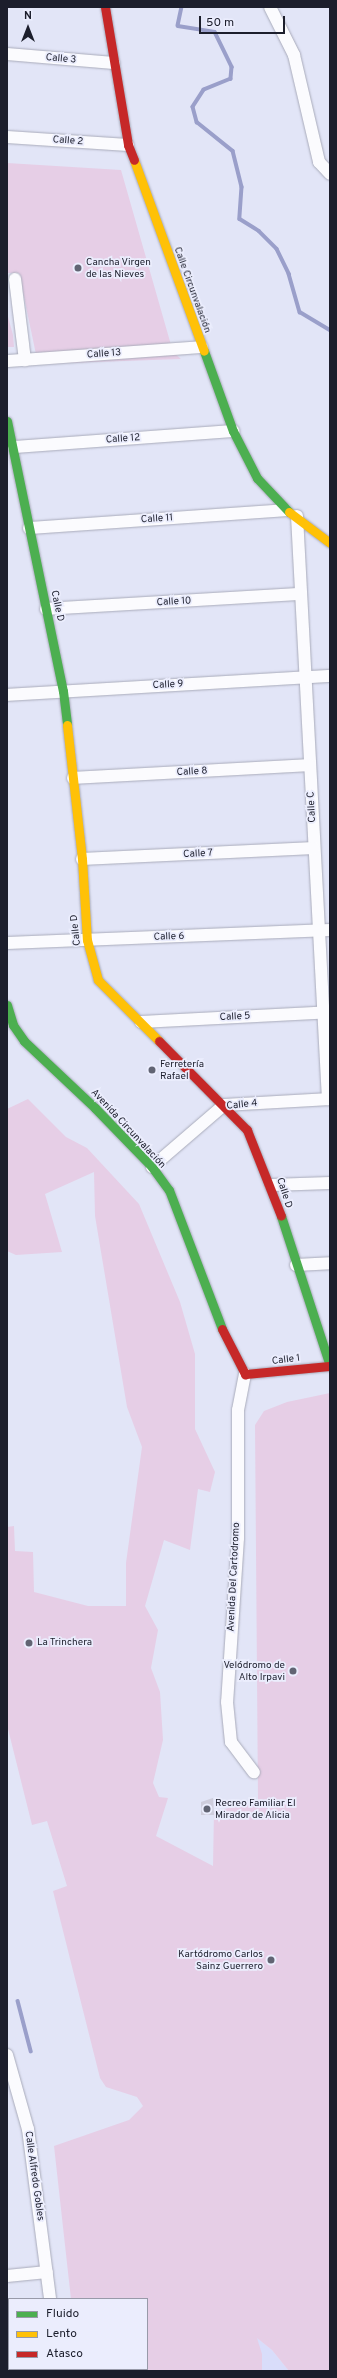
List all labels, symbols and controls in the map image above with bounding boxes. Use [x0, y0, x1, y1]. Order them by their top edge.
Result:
north arrow [8, 8, 48, 48]
scale bar [201, 8, 287, 34]
text: N [24, 9, 32, 23]
text: 50 m [206, 15, 234, 31]
street label: Calle 3 [45, 52, 77, 66]
street label: Calle 2 [52, 134, 84, 148]
street label: Calle Circunvalación [171, 245, 213, 335]
place label: Cancha Virgen de las Nieves [86, 256, 151, 280]
marker: Cancha Virgen de las Nieves [73, 263, 83, 273]
street label: Calle 13 [86, 347, 122, 361]
street label: Calle 12 [105, 432, 141, 446]
street label: Calle 11 [141, 512, 173, 526]
street label: Calle D [48, 589, 66, 623]
street label: Calle 10 [156, 595, 192, 609]
street label: Calle 9 [152, 678, 184, 692]
street label: Calle 8 [176, 765, 208, 779]
street label: Calle C [305, 791, 319, 823]
street label: Calle 7 [183, 847, 213, 861]
street label: Calle D [68, 914, 84, 946]
street label: Calle 6 [153, 930, 185, 944]
street label: Calle 5 [219, 1010, 251, 1024]
place label: Ferretería Rafael [160, 1058, 204, 1082]
marker: Ferretería Rafael [147, 1065, 157, 1075]
street label: Avenida Circunvalación [88, 1087, 168, 1171]
street label: Calle 4 [226, 1097, 258, 1113]
street label: Calle D [273, 1176, 295, 1210]
street label: Calle 1 [271, 1352, 301, 1368]
street label: Avenida Del Cartodromo [225, 1522, 243, 1632]
place label: La Trinchera [37, 1637, 93, 1649]
marker: La Trinchera [24, 1638, 34, 1648]
place label: Velódromo de Alto Irpavi [224, 1659, 285, 1682]
marker: Velódromo de Alto Irpavi [288, 1666, 298, 1676]
place label: Recreo Familiar El Mirador de Alicia [215, 1797, 296, 1820]
marker: Recreo Familiar El Mirador de Alicia [202, 1804, 212, 1814]
place label: Kartódromo Carlos Sainz Guerrero [178, 1948, 263, 1972]
marker: Kartódromo Carlos Sainz Guerrero [266, 1955, 276, 1965]
street label: Calle Alfredo Gobles [22, 2130, 46, 2222]
legend [8, 2298, 148, 2370]
text: Fluido [46, 2306, 79, 2322]
text: Lento [46, 2326, 77, 2342]
text: Atasco [46, 2346, 83, 2362]

